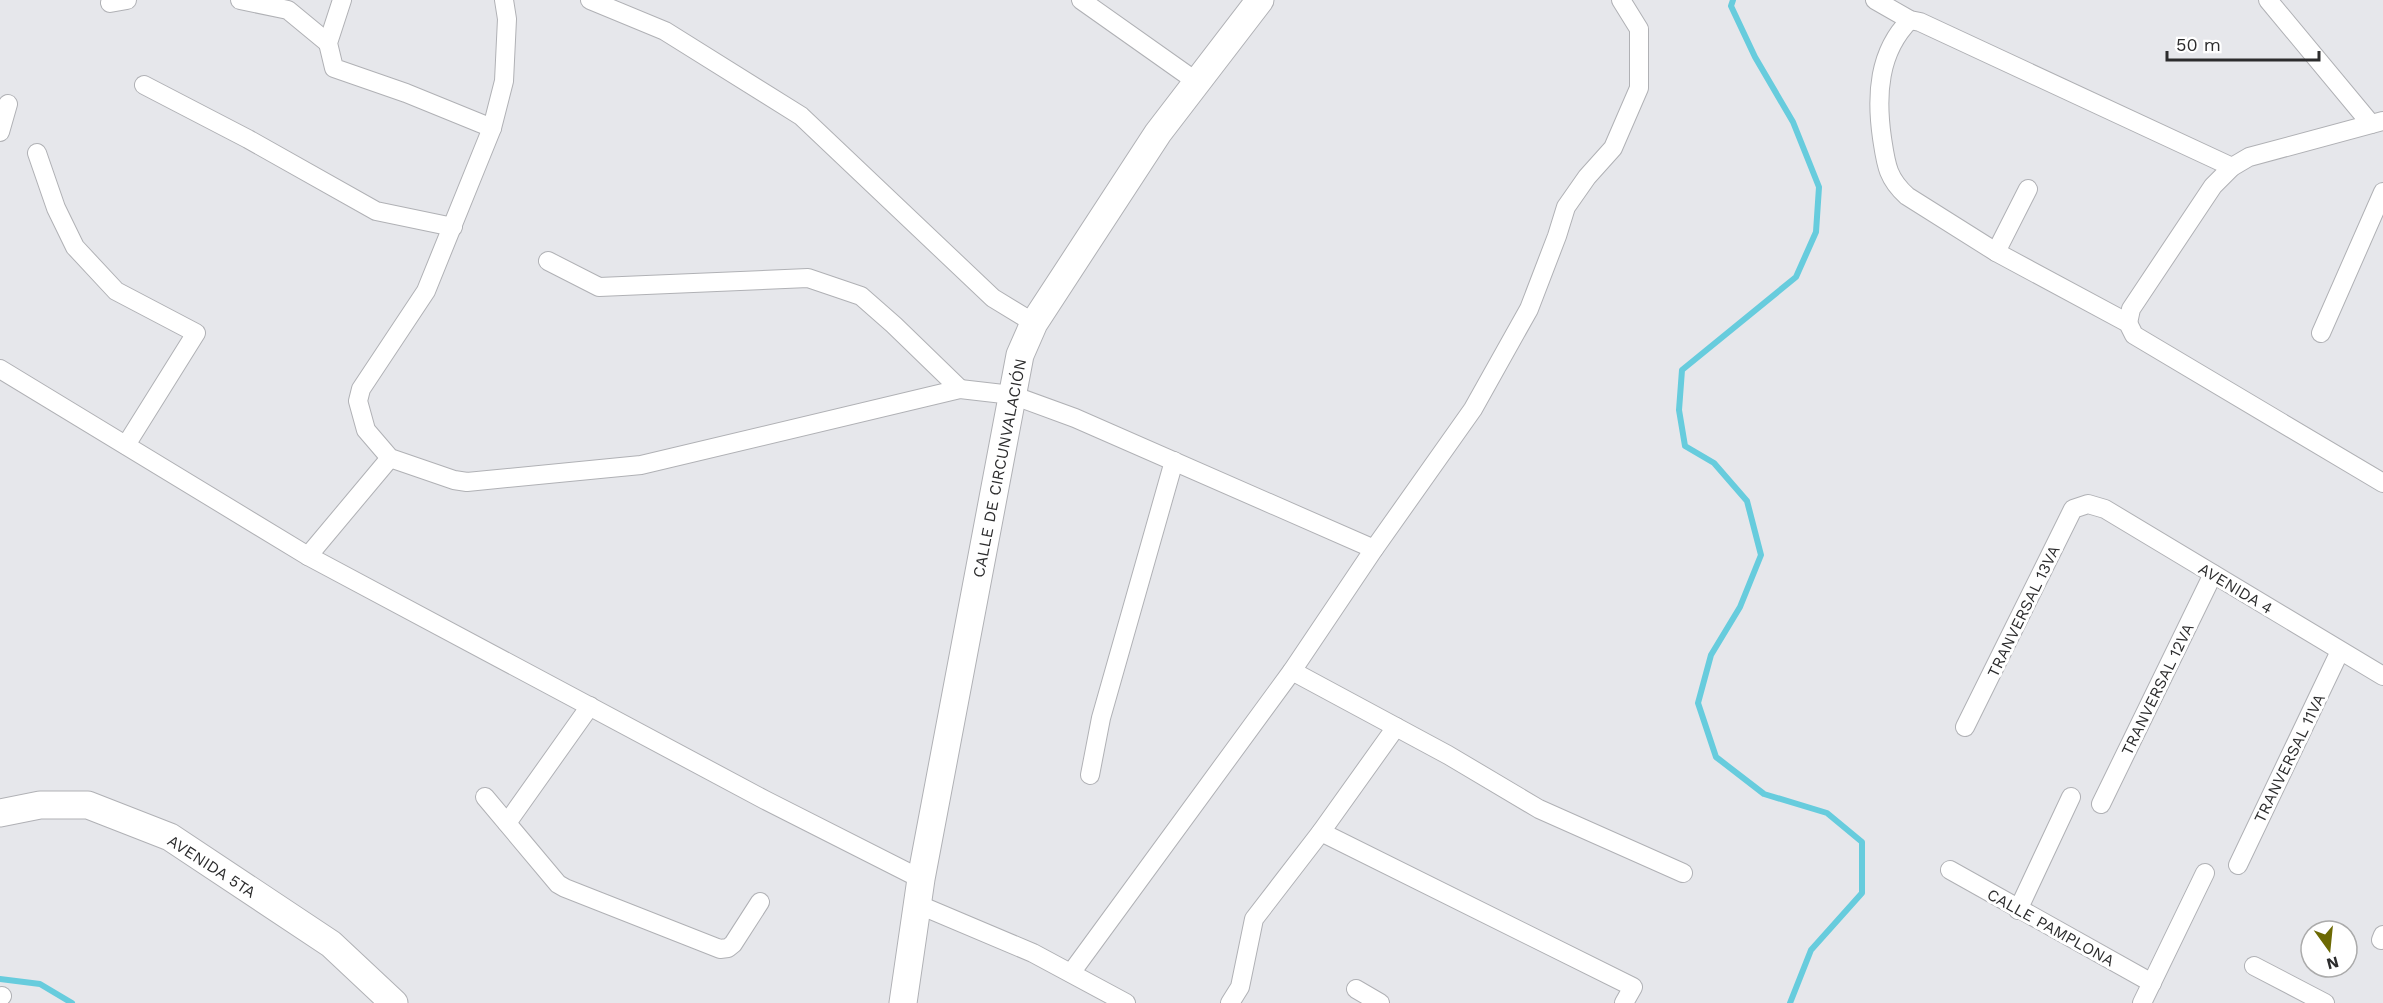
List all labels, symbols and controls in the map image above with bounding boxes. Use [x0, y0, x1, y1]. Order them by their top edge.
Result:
scale bar [2167, 24, 2318, 62]
text: 50 m [2176, 34, 2221, 55]
street label: CALLE DE CIRCUNVALACIÓN [969, 357, 1030, 579]
street label: TRANVERSAL 13VA [1983, 542, 2064, 680]
street label: AVENIDA 4 [2195, 559, 2276, 618]
street label: TRANVERSAL 12VA [2117, 620, 2198, 758]
street label: TRANVERSAL 11VA [2250, 690, 2329, 826]
street label: AVENIDA 5TA [164, 831, 260, 902]
street label: CALLE PAMPLONA [1984, 885, 2118, 971]
north arrow [2299, 919, 2359, 979]
text: N [2325, 952, 2341, 974]

